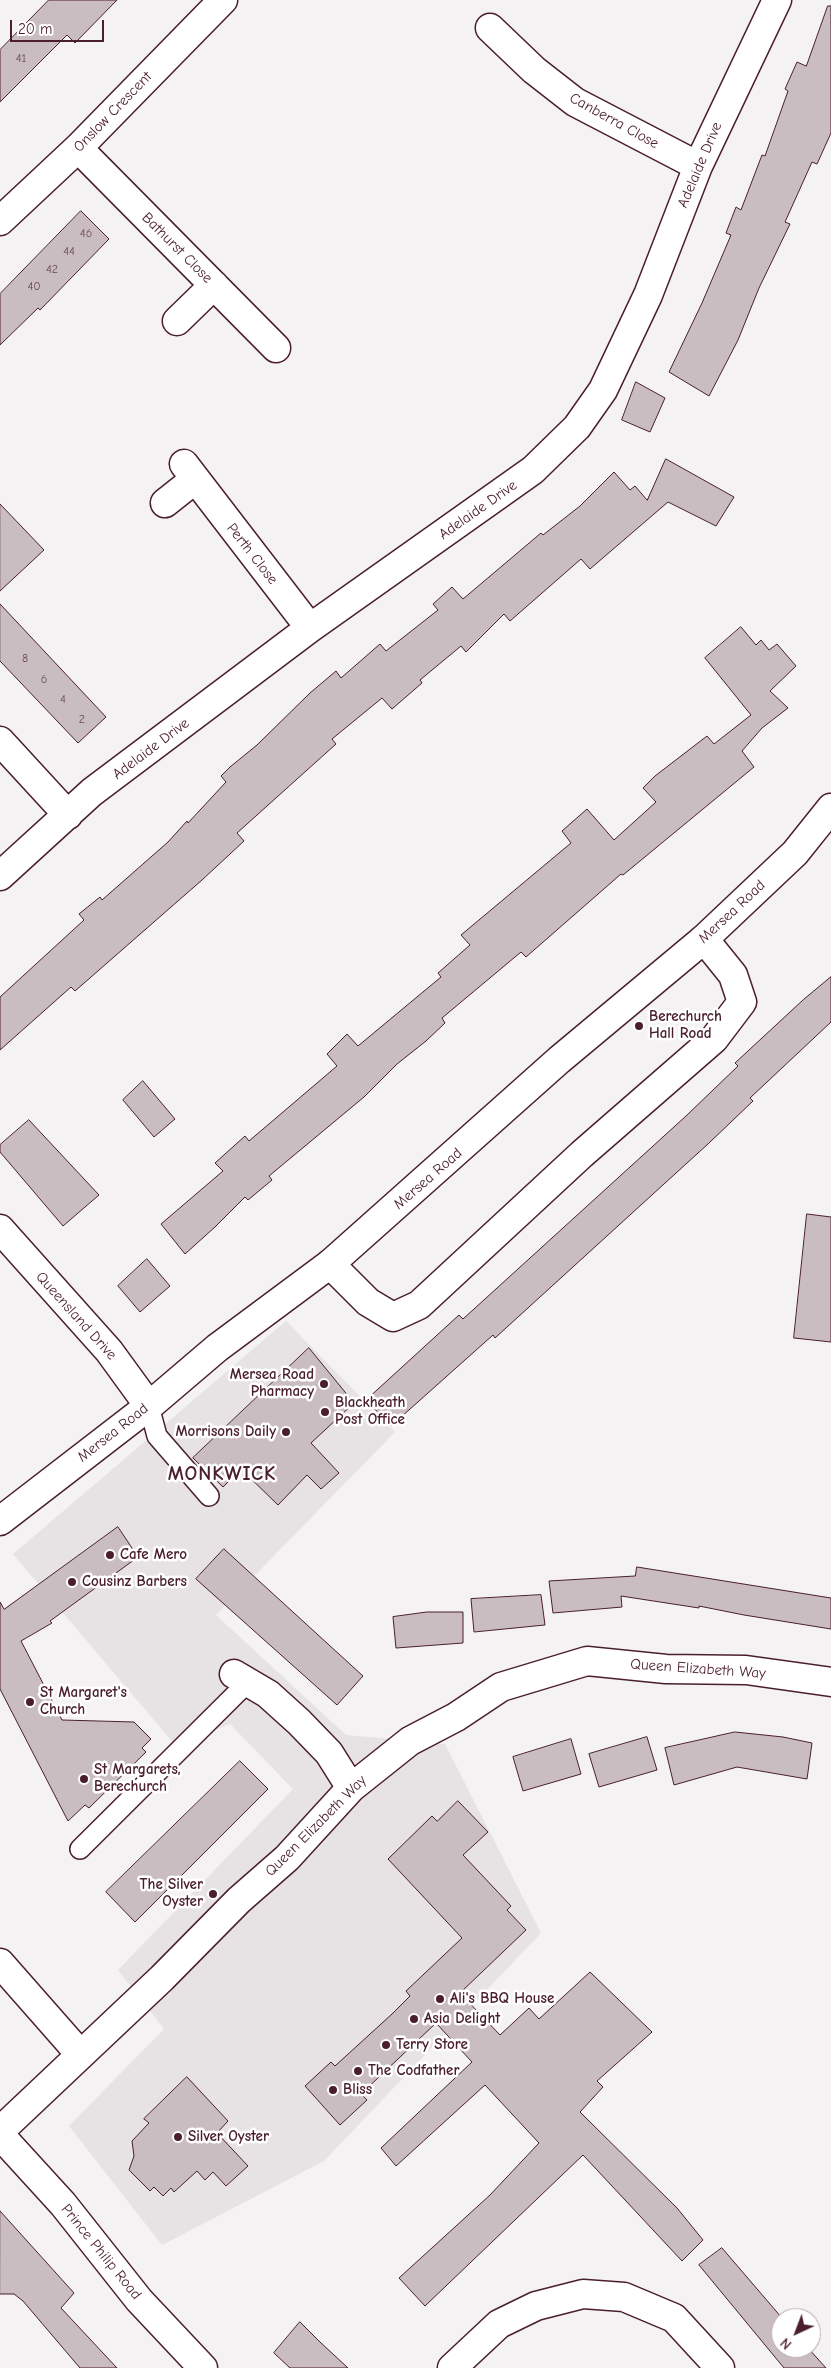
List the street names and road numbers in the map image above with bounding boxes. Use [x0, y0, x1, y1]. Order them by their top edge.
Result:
street label: Onslow Crescent [70, 68, 156, 156]
street label: Canberra Close [566, 89, 662, 153]
street label: Adelaide Drive [674, 119, 726, 211]
street label: Bathurst Close [138, 209, 216, 287]
street label: Adelaide Drive [435, 476, 521, 544]
street label: Perth Close [223, 520, 281, 588]
street label: Adelaide Drive [109, 714, 193, 784]
street label: Mersea Road [695, 876, 769, 948]
street label: Mersea Road [390, 1144, 466, 1214]
street label: Queensland Drive [32, 1268, 120, 1364]
street label: Mersea Road [74, 1400, 152, 1466]
street label: Queen Elizabeth Way [630, 1655, 766, 1683]
street label: Queen Elizabeth Way [262, 1772, 370, 1880]
street label: Prince Philip Road [57, 2201, 145, 2303]

